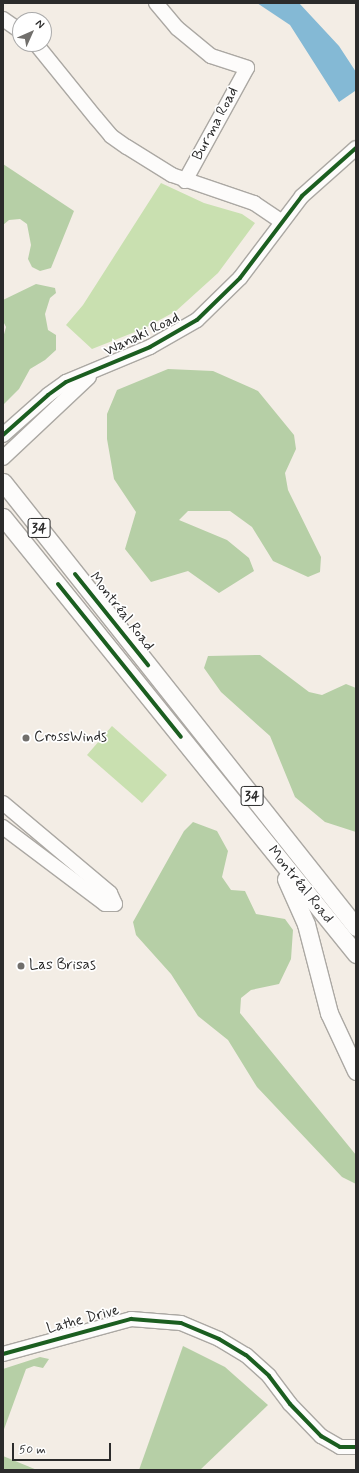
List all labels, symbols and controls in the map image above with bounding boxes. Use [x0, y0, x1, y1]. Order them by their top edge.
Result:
north arrow [12, 12, 52, 52]
text: N [32, 17, 47, 32]
street label: Burma Road [189, 84, 243, 164]
street label: Wanaki Road [101, 309, 183, 361]
road number: 34 [27, 516, 51, 540]
street label: Montréal Road [85, 570, 157, 654]
place label: CrossWinds [34, 729, 107, 747]
marker: CrossWinds [21, 733, 31, 743]
road number: 34 [240, 784, 264, 808]
street label: Montréal Road [264, 843, 336, 927]
place label: Las Brisas [29, 957, 96, 975]
marker: Las Brisas [16, 961, 26, 971]
street label: Lathe Drive [45, 1302, 121, 1338]
scale bar [14, 1435, 113, 1461]
text: 50 m [19, 1442, 46, 1458]

